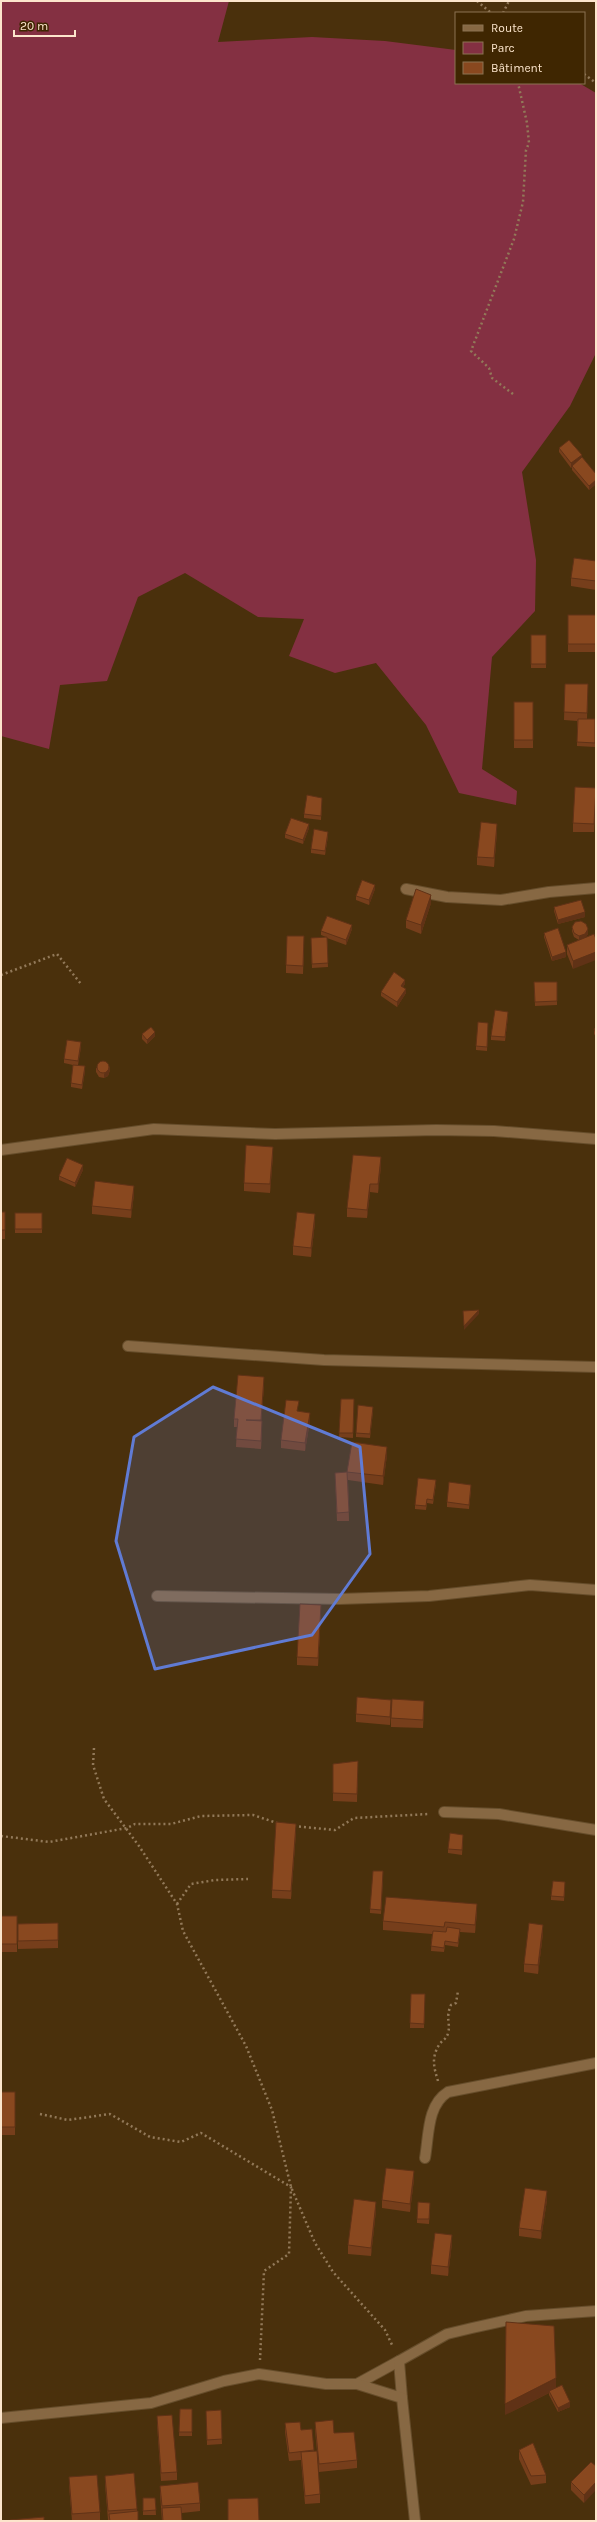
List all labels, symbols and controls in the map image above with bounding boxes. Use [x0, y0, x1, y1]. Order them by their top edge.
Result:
scale bar [14, 12, 75, 38]
legend [455, 12, 585, 84]
text: 20 m [20, 19, 48, 33]
text: Route [491, 21, 523, 35]
text: Parc [491, 41, 515, 55]
text: Bâtiment [491, 61, 543, 75]

